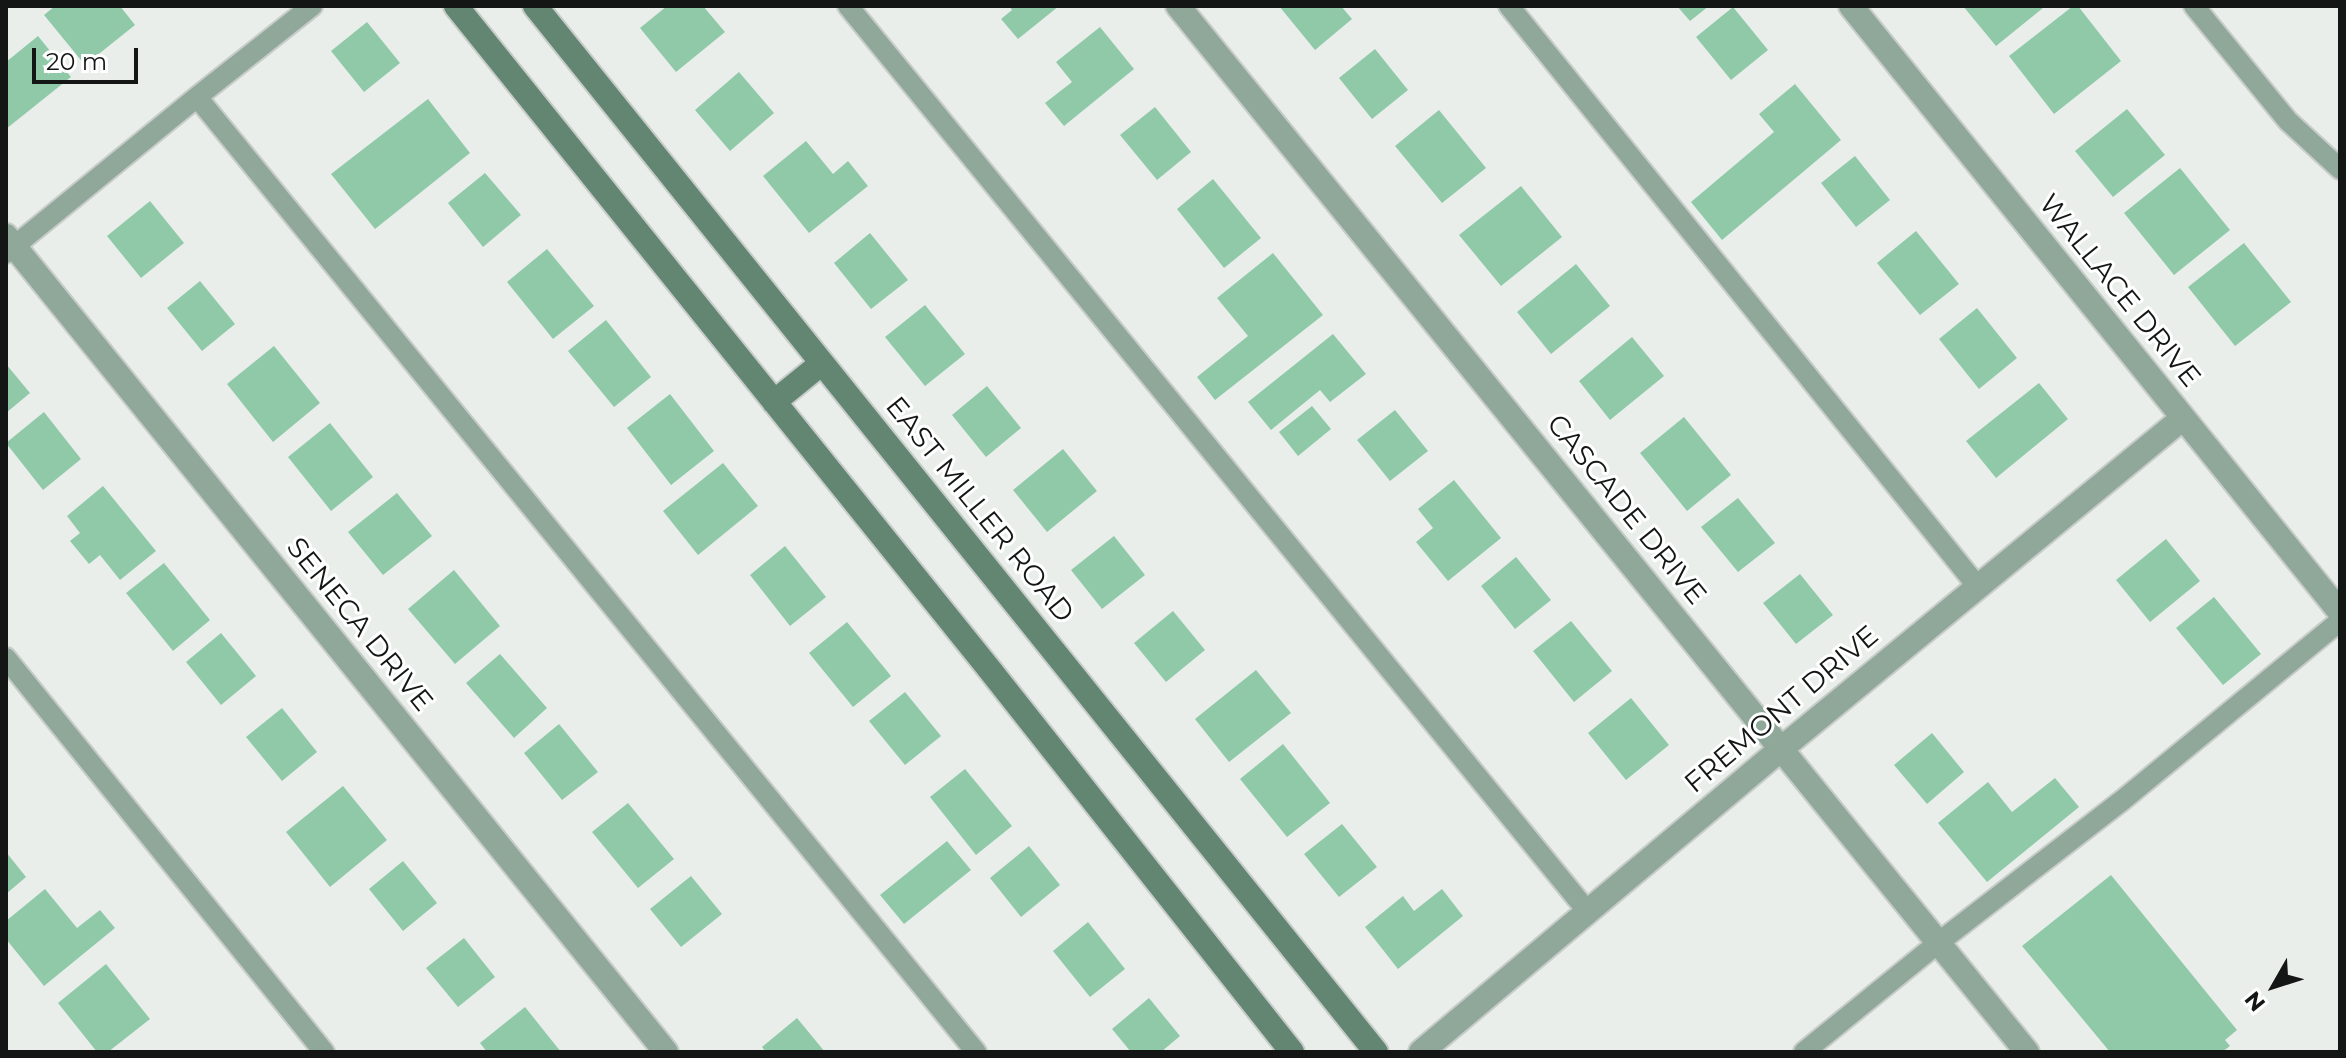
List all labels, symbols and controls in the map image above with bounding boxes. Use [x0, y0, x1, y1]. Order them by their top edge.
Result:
scale bar [36, 32, 142, 82]
text: 20 m [46, 47, 107, 76]
street label: WALLACE DRIVE [2031, 188, 2207, 394]
street label: EAST MILLER ROAD [878, 391, 1080, 629]
street label: CASCADE DRIVE [1539, 408, 1713, 612]
street label: SENECA DRIVE [279, 531, 439, 719]
street label: FREMONT DRIVE [1678, 619, 1886, 801]
north arrow [2234, 946, 2314, 1026]
text: N [2239, 986, 2271, 1017]

